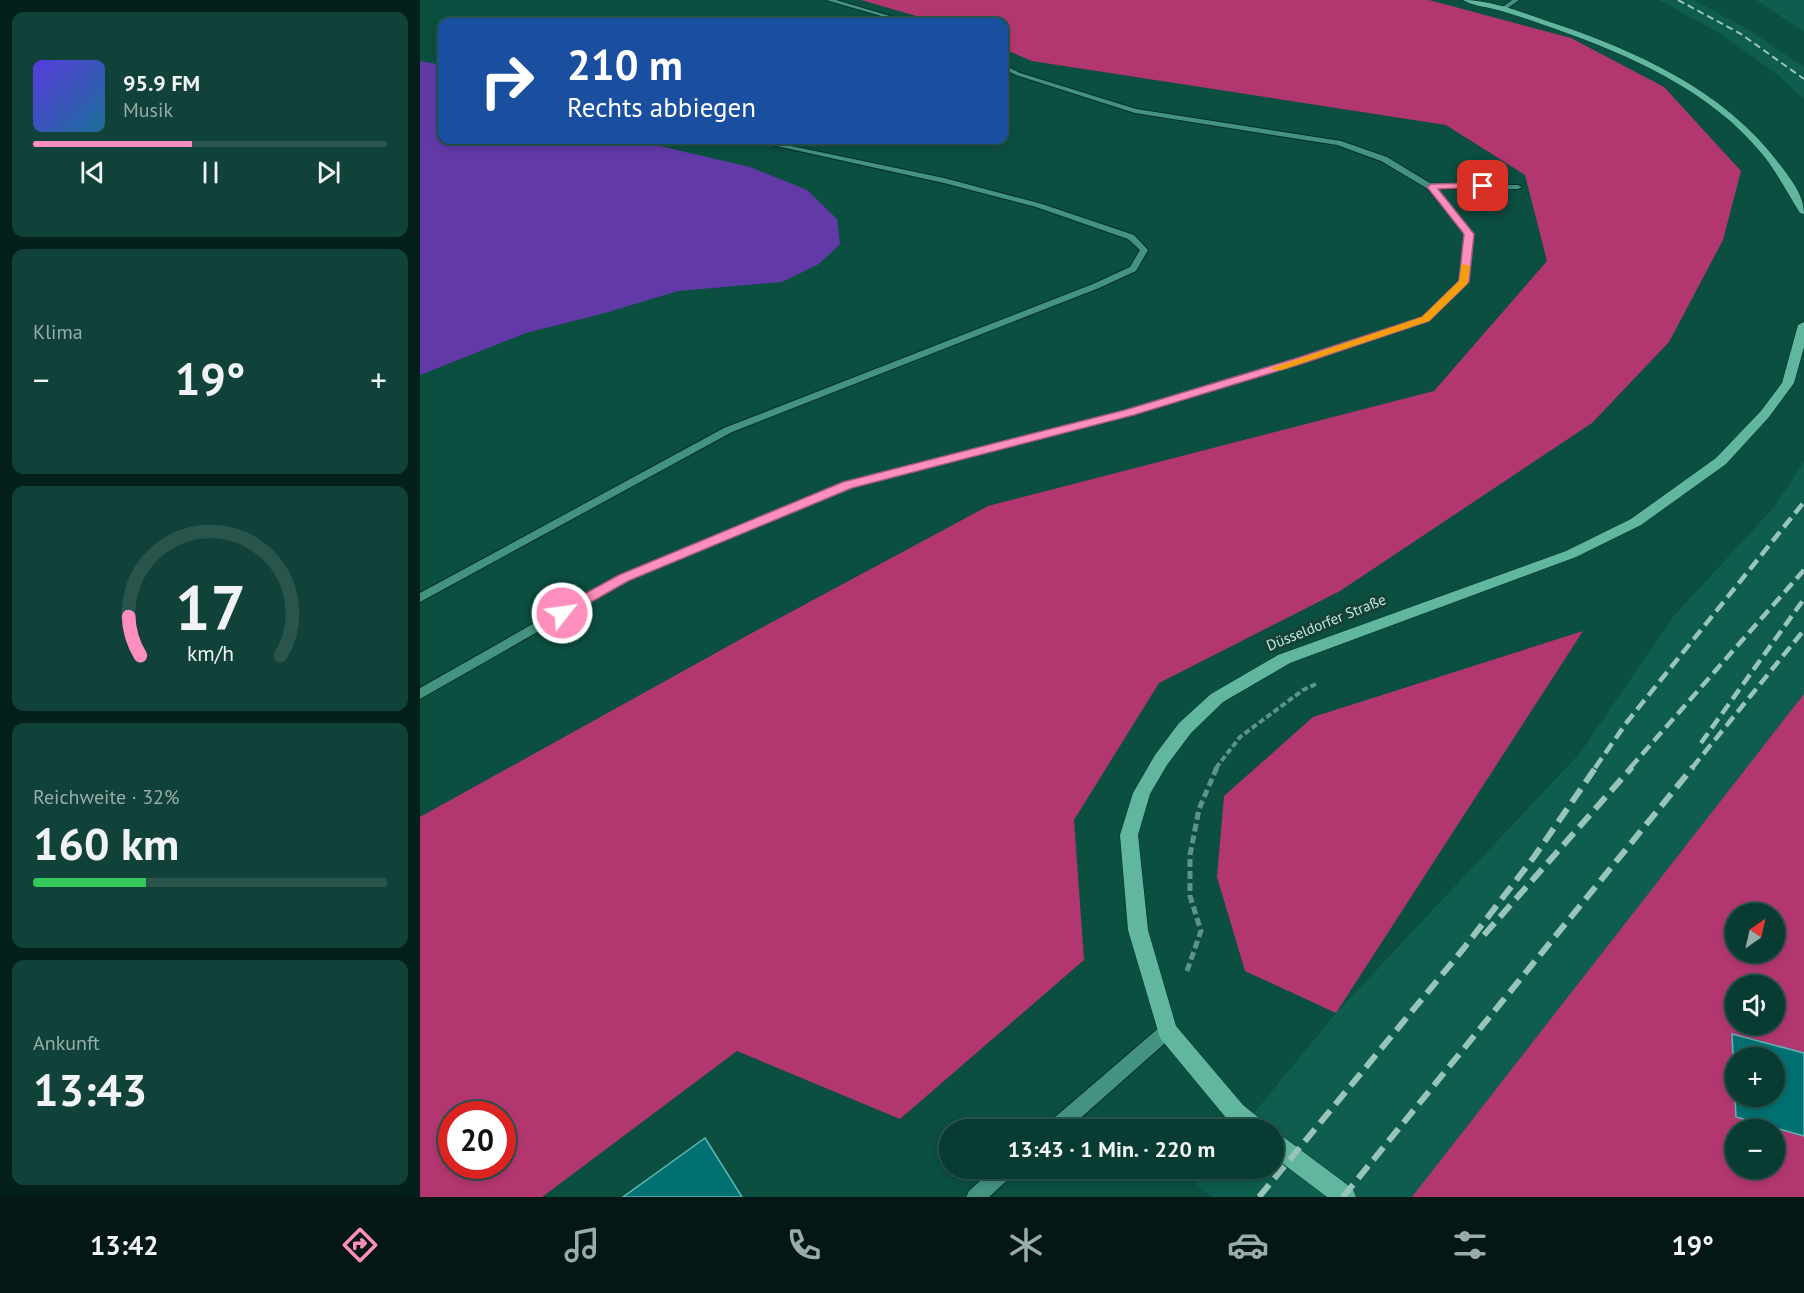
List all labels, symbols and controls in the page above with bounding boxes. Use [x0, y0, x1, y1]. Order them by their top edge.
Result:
text: 210 m [567, 37, 683, 92]
icon: right [468, 42, 546, 120]
text: 95.9 FM [123, 69, 200, 97]
text: Rechts abbiegen [567, 90, 756, 124]
text: Musik [123, 97, 173, 123]
icon: previous [76, 156, 109, 189]
icon: pause [194, 156, 227, 189]
icon: next [312, 156, 345, 189]
pin [1457, 160, 1508, 211]
icon: arrive [1466, 169, 1499, 202]
text: Klima [33, 319, 83, 345]
text: 19° [175, 349, 245, 407]
text: − [33, 358, 50, 401]
text: + [370, 358, 387, 401]
text: 17 [175, 566, 245, 647]
position arrow [530, 581, 594, 645]
street label: Düsseldorfer Straße [1263, 589, 1389, 655]
text: km/h [186, 639, 233, 667]
text: Reichweite · 32% [33, 784, 179, 810]
text: 160 km [33, 814, 179, 872]
north arrow [1725, 903, 1785, 963]
map controls [1725, 903, 1785, 1179]
button: sound [1725, 975, 1785, 1035]
text: Ankunft [33, 1030, 100, 1056]
button: + [1725, 1047, 1785, 1107]
text: 13:43 [33, 1060, 147, 1118]
speed limit sign: 20 [438, 1101, 516, 1179]
button: − [1725, 1119, 1785, 1179]
text: 13:43 · 1 Min. · 220 m [1008, 1135, 1215, 1163]
icon: directions [339, 1224, 381, 1266]
icon: music [561, 1224, 603, 1266]
icon: phone [783, 1224, 825, 1266]
icon: climate [1005, 1224, 1047, 1266]
icon: car [1227, 1224, 1269, 1266]
icon: filters [1449, 1224, 1491, 1266]
text: 13:42 [90, 1228, 159, 1262]
text: 19° [1671, 1228, 1714, 1262]

